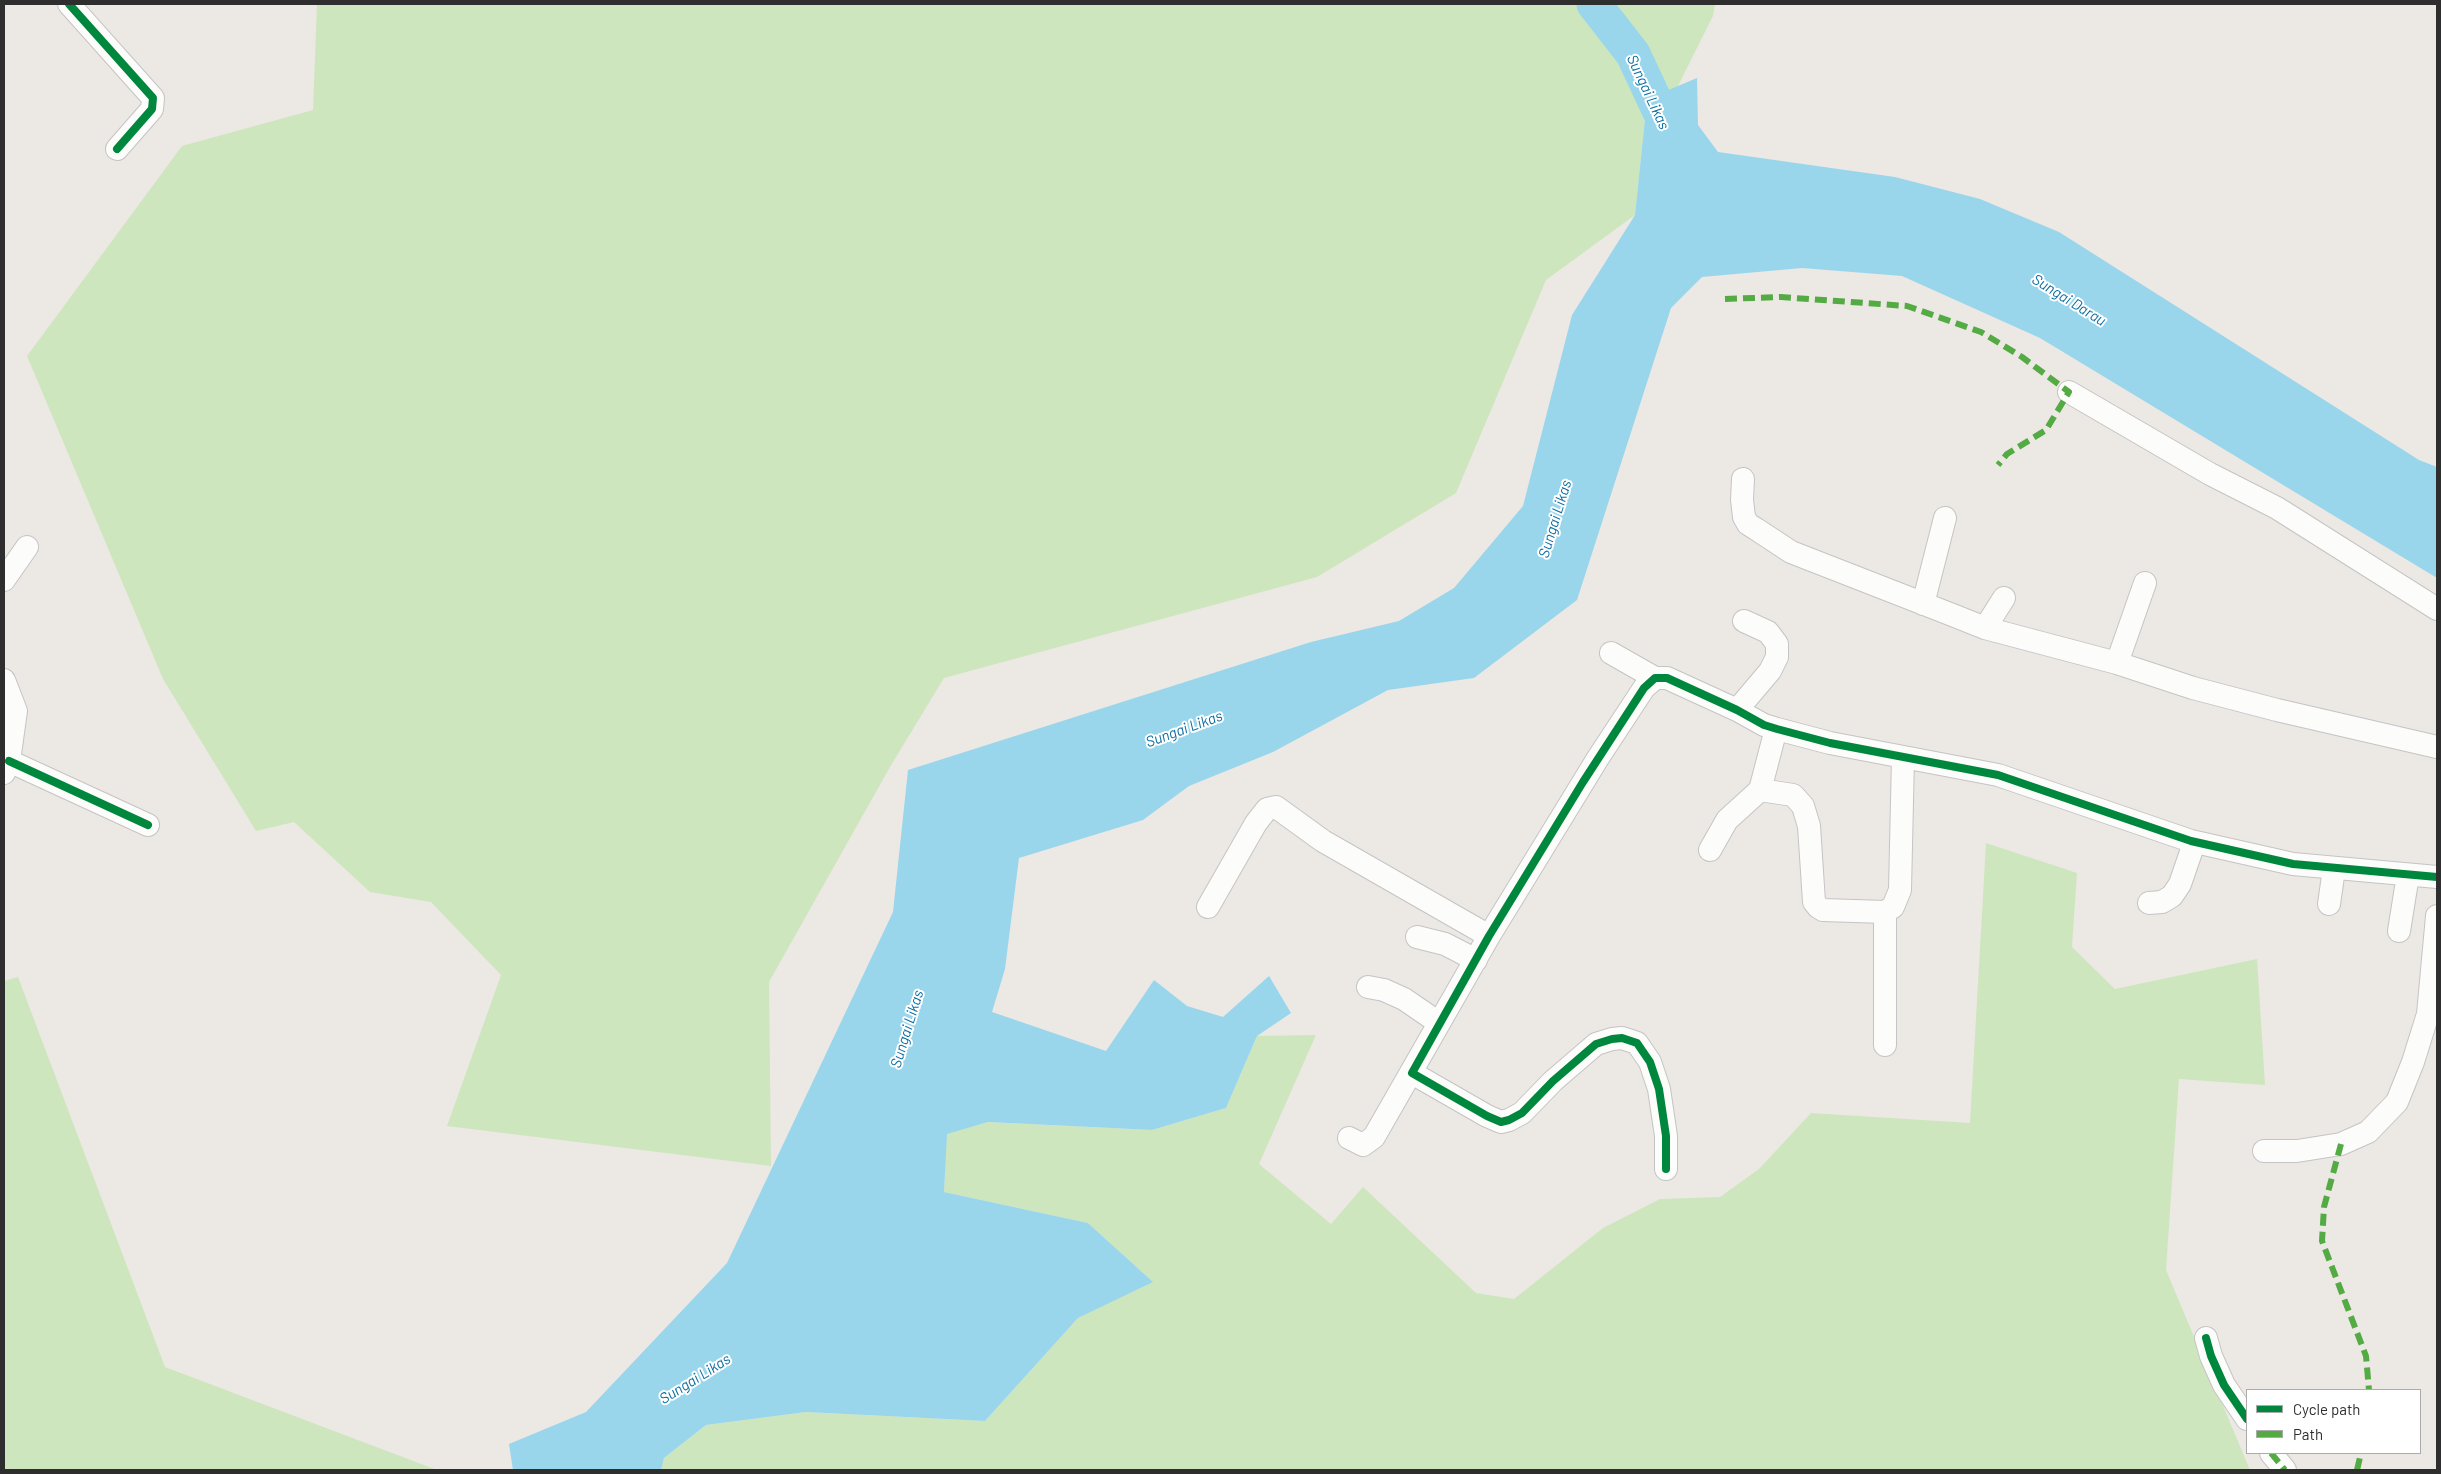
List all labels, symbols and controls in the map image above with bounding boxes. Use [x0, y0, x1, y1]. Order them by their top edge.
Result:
water label: Sungai Likas [1623, 52, 1673, 132]
water label: Sungai Darau [2029, 270, 2109, 330]
water label: Sungai Likas [1535, 478, 1575, 560]
water label: Sungai Likas [1143, 707, 1225, 751]
water label: Sungai Likas [887, 988, 927, 1070]
water label: Sungai Likas [656, 1350, 734, 1408]
legend [2246, 1389, 2421, 1454]
text: Cycle path [2293, 1400, 2360, 1418]
text: Path [2293, 1425, 2323, 1443]

